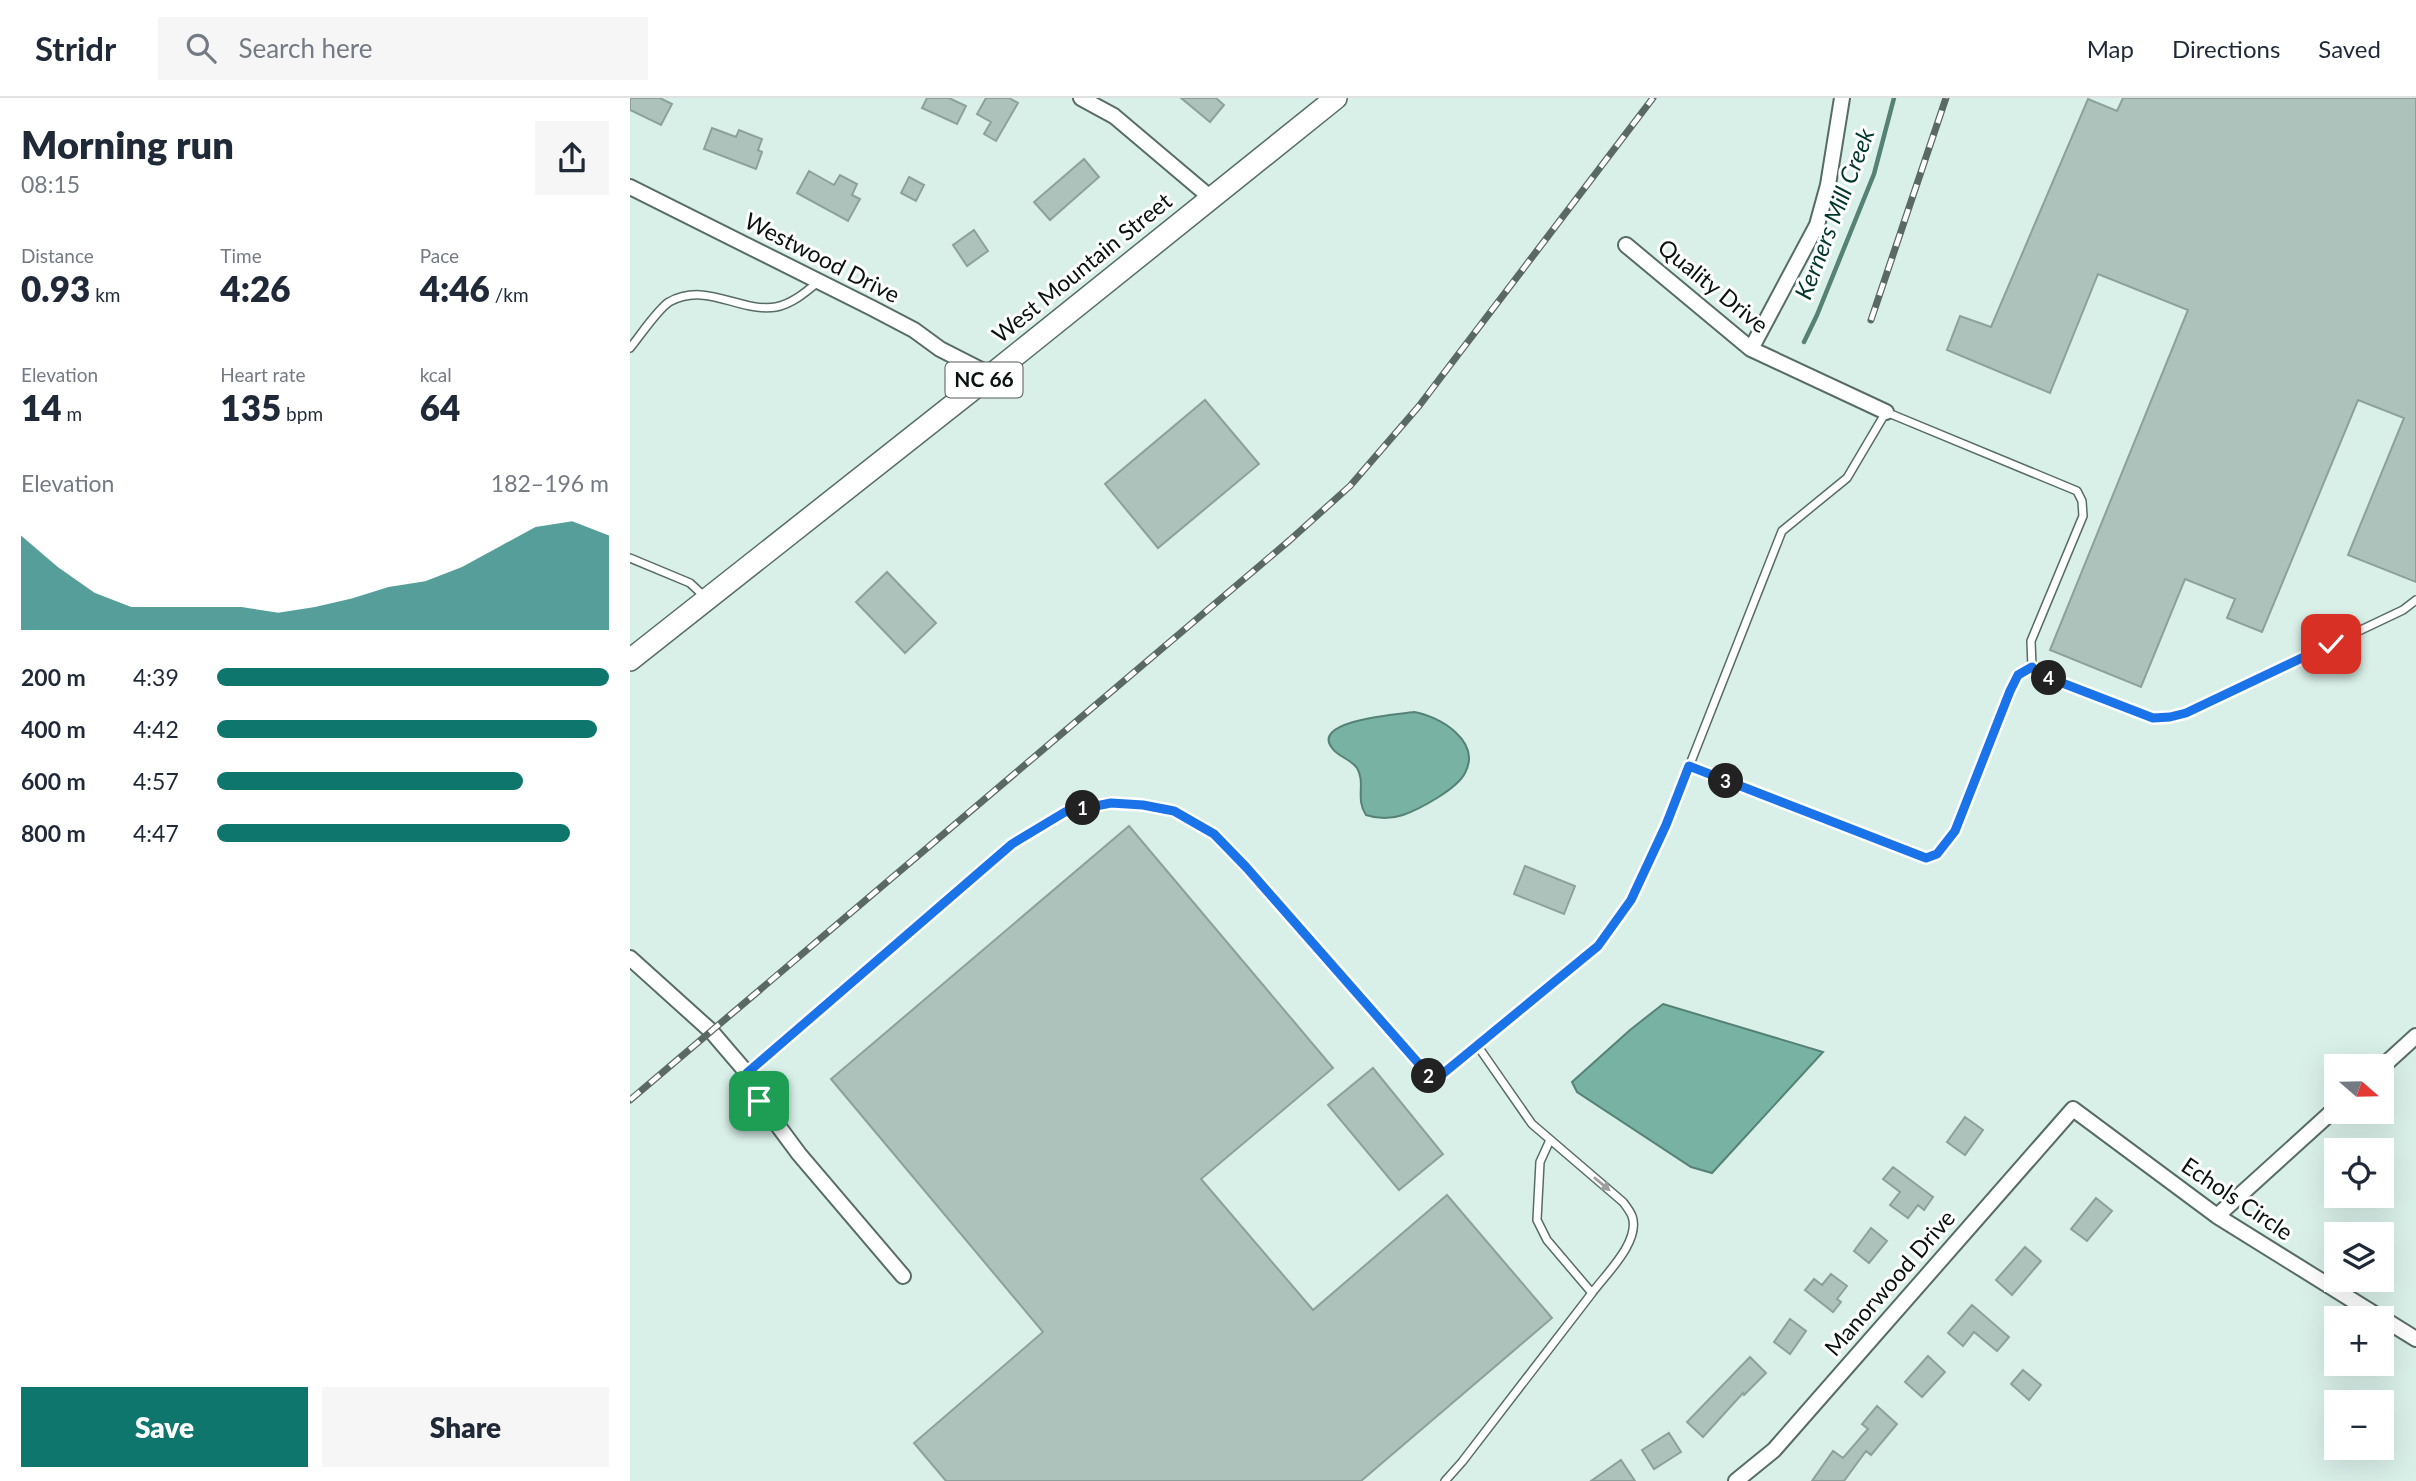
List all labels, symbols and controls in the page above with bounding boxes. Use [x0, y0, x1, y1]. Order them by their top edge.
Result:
search box [158, 17, 648, 80]
text: Stridr [35, 28, 116, 68]
icon: search [182, 29, 220, 67]
text: Search here [238, 32, 372, 64]
text: Map [2087, 34, 2134, 63]
text: Directions [2172, 34, 2280, 63]
text: Saved [2318, 34, 2381, 63]
text: Morning run [21, 121, 234, 167]
button: share [535, 121, 609, 195]
water label: Kerners Mill Creek [1788, 123, 1880, 303]
text: 08:15 [21, 170, 80, 198]
street label: West Mountain Street [986, 186, 1177, 348]
street label: Westwood Drive [740, 206, 905, 308]
street label: Quality Drive [1653, 232, 1774, 338]
text: Distance [21, 244, 94, 267]
text: Time [220, 244, 262, 267]
text: Pace [420, 244, 459, 267]
text: 0.93 [21, 267, 90, 309]
text: 4:26 [220, 267, 291, 309]
text: 4:46 [420, 267, 490, 309]
text: km [90, 283, 120, 306]
text: /km [490, 283, 529, 306]
road number: NC 66 [946, 362, 1022, 398]
text: Elevation [21, 363, 98, 386]
text: Heart rate [220, 363, 306, 386]
text: kcal [420, 363, 452, 386]
text: 14 [21, 386, 62, 428]
text: 135 [220, 386, 281, 428]
text: 64 [420, 386, 460, 428]
text: m [62, 402, 82, 425]
text: bpm [281, 402, 323, 425]
text: Elevation [21, 469, 114, 497]
text: 182–196 m [491, 469, 609, 497]
pin [2301, 614, 2361, 674]
icon: check [2312, 625, 2350, 663]
pin: 4 [2032, 660, 2066, 696]
text: 200 m [21, 663, 86, 691]
text: 4:39 [133, 663, 179, 691]
text: 4 [2043, 666, 2054, 689]
text: 400 m [21, 715, 86, 743]
text: 4:42 [133, 715, 179, 743]
pin: 3 [1708, 764, 1744, 798]
text: 600 m [21, 767, 86, 795]
text: 4:57 [133, 767, 179, 795]
text: 3 [1720, 769, 1731, 792]
pin: 1 [1065, 790, 1100, 826]
text: 1 [1077, 796, 1088, 819]
text: 800 m [21, 819, 86, 847]
text: 4:47 [133, 819, 179, 847]
north arrow [2324, 1054, 2394, 1124]
map controls [2324, 1054, 2394, 1460]
pin: 2 [1412, 1058, 1446, 1094]
text: 2 [1423, 1064, 1434, 1087]
pin [729, 1071, 789, 1131]
icon: arrive [740, 1082, 778, 1120]
button: locate [2324, 1138, 2394, 1208]
street label: Echols Circle [2177, 1151, 2299, 1246]
one-way arrow [1593, 1176, 1611, 1192]
street label: Manorwood Drive [1818, 1204, 1960, 1361]
button: layers [2324, 1222, 2394, 1292]
button: + [2324, 1306, 2394, 1376]
button: Save [21, 1387, 308, 1467]
button: Share [322, 1387, 609, 1467]
button: − [2324, 1390, 2394, 1460]

